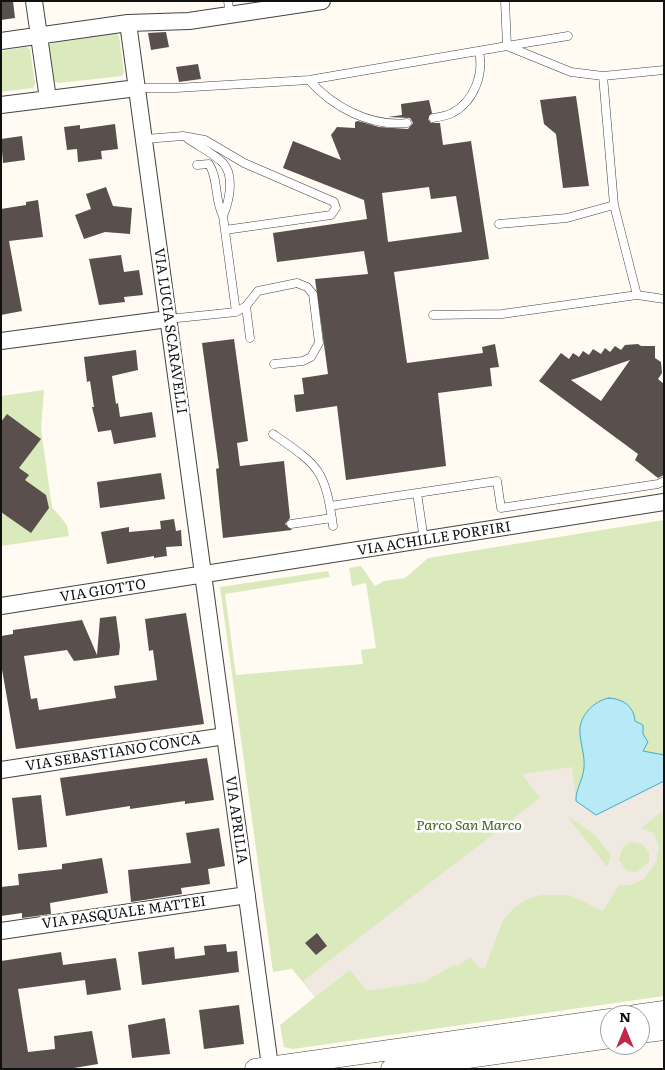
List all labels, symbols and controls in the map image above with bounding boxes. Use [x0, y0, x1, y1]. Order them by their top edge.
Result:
street label: VIA LUCIA SCARAVELLI [150, 247, 190, 415]
street label: VIA ACHILLE PORFIRI [356, 519, 512, 559]
street label: VIA GIOTTO [59, 576, 147, 606]
street label: VIA SEBASTIANO CONCA [24, 731, 202, 775]
street label: VIA APRILIA [222, 775, 250, 865]
park label: Parco San Marco [416, 818, 522, 834]
street label: VIA PASQUALE MATTEI [41, 893, 207, 933]
north arrow [600, 1005, 650, 1055]
text: N [619, 1006, 631, 1026]

